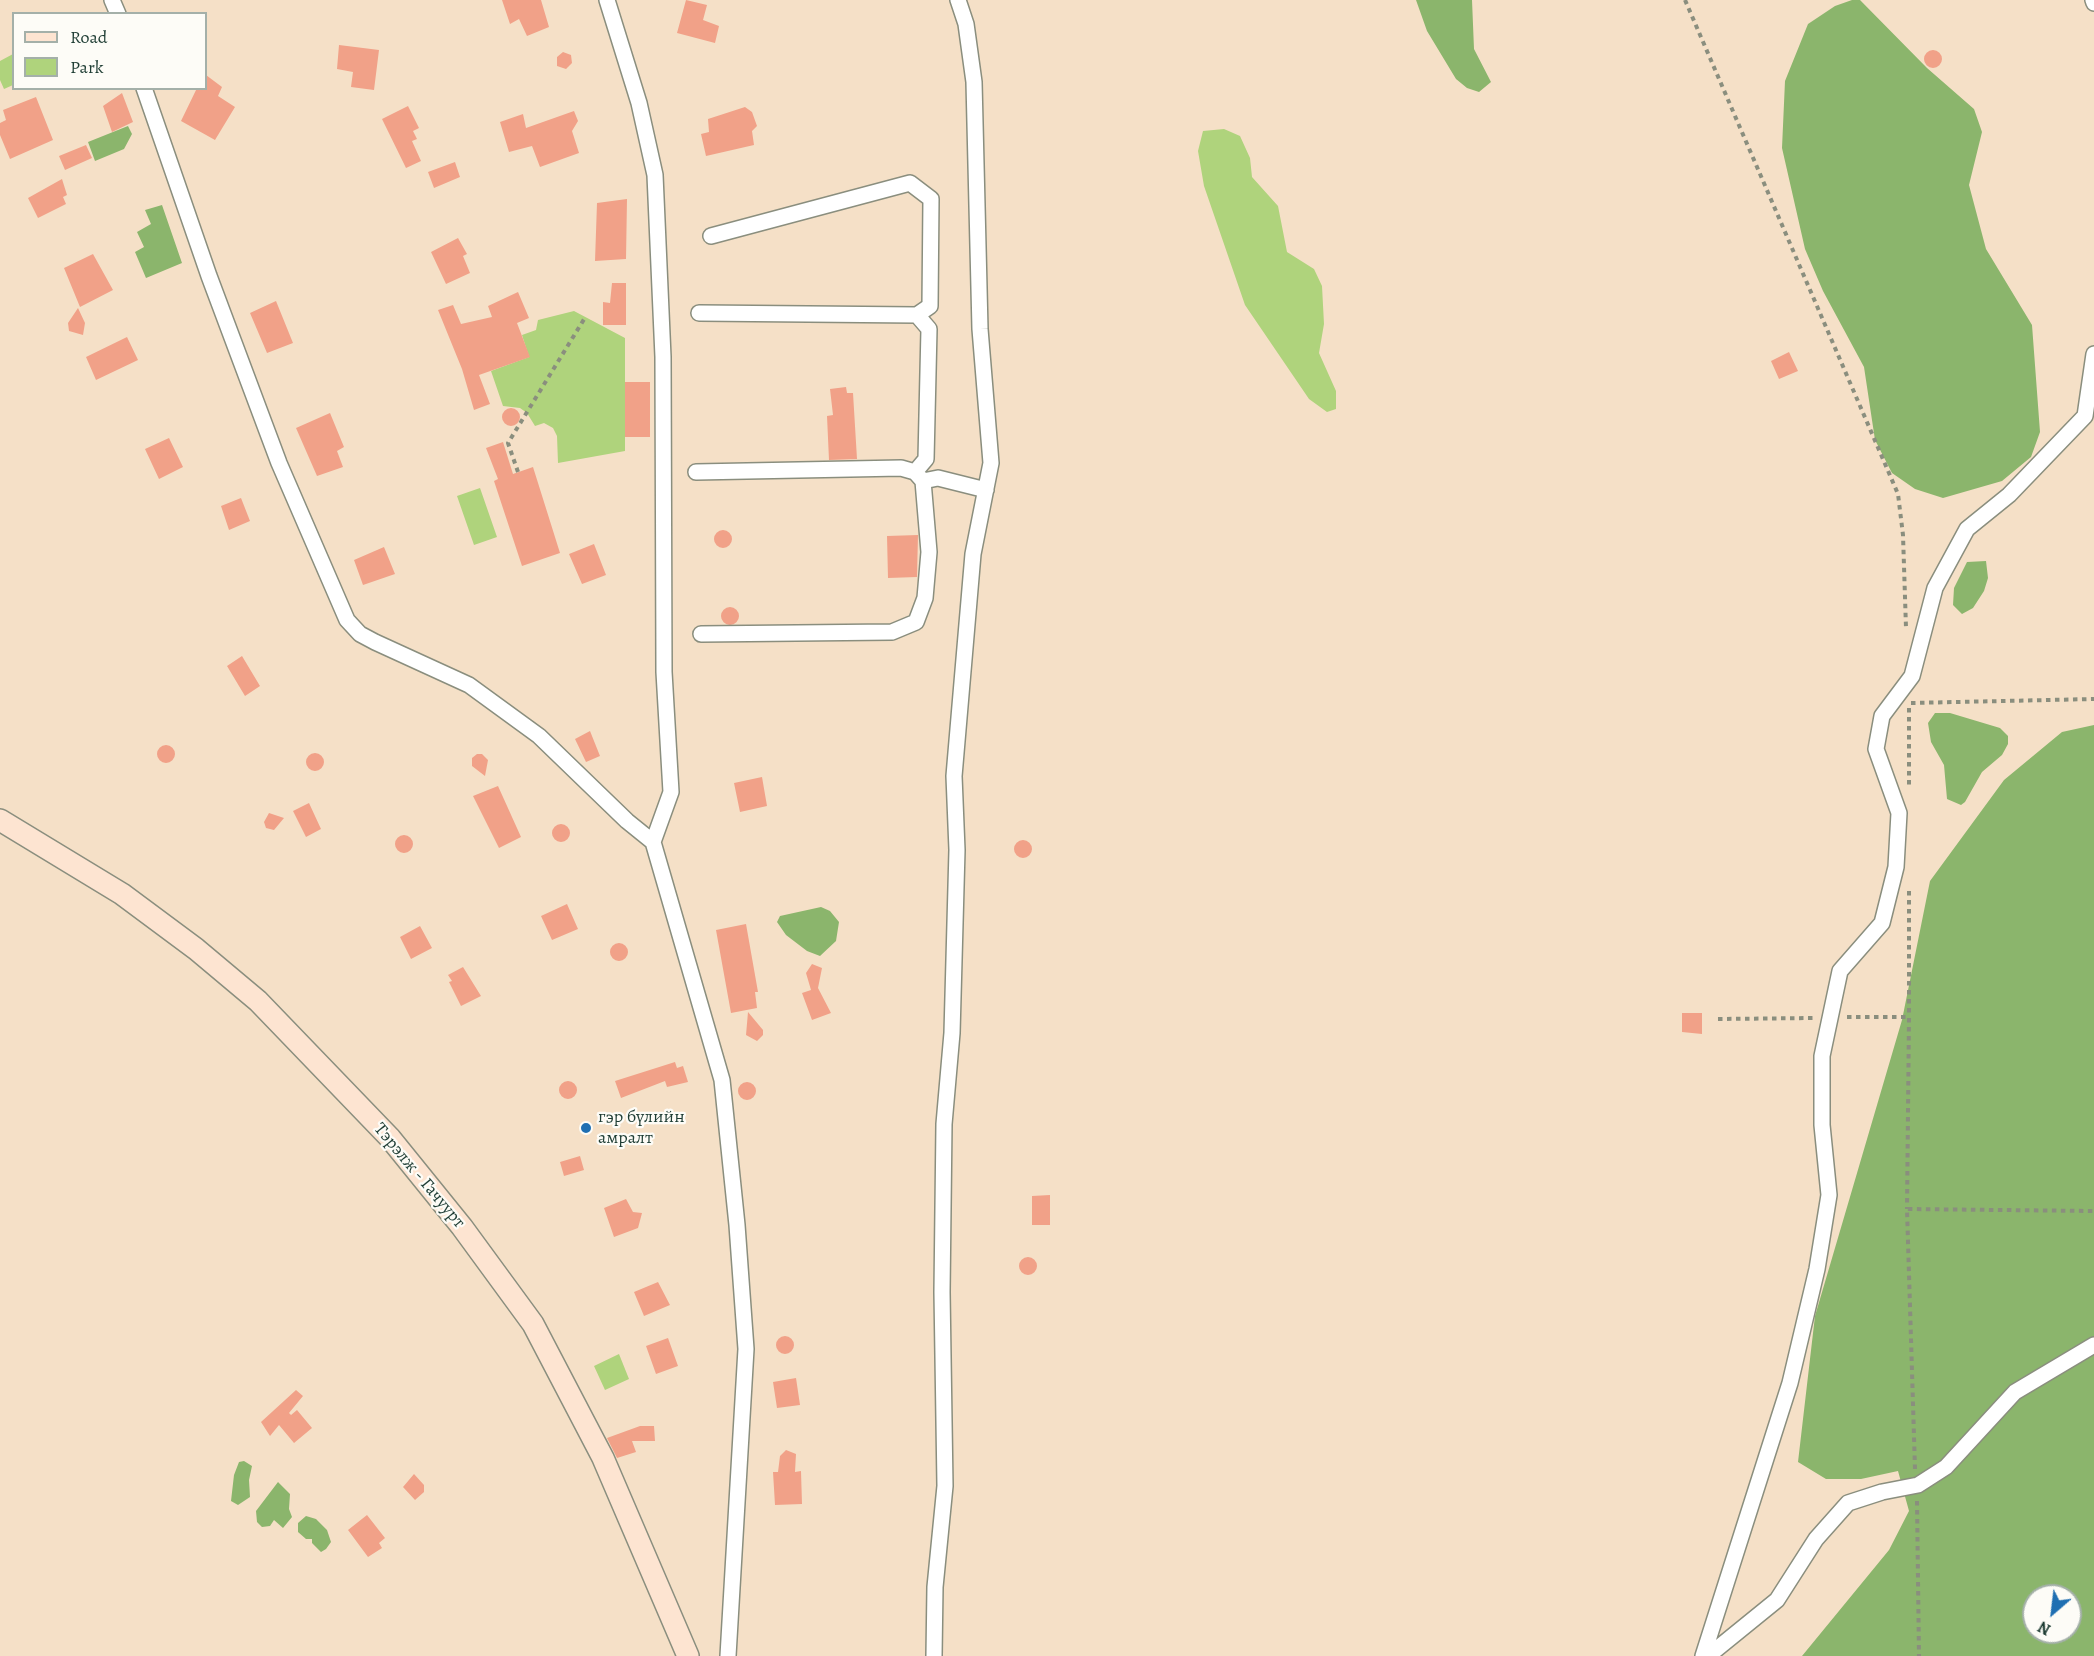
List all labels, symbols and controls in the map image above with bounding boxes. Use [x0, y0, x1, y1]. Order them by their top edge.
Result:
legend [12, 12, 207, 90]
text: Road [70, 25, 107, 49]
text: Park [70, 55, 104, 79]
place label: гэр бүлийн амралт [598, 1107, 685, 1150]
street label: Тэрэлж - Гачуурт [369, 1119, 469, 1233]
marker: гэр бүлийн амралт [579, 1121, 593, 1135]
north arrow [2022, 1584, 2082, 1644]
text: N [2034, 1616, 2055, 1641]

